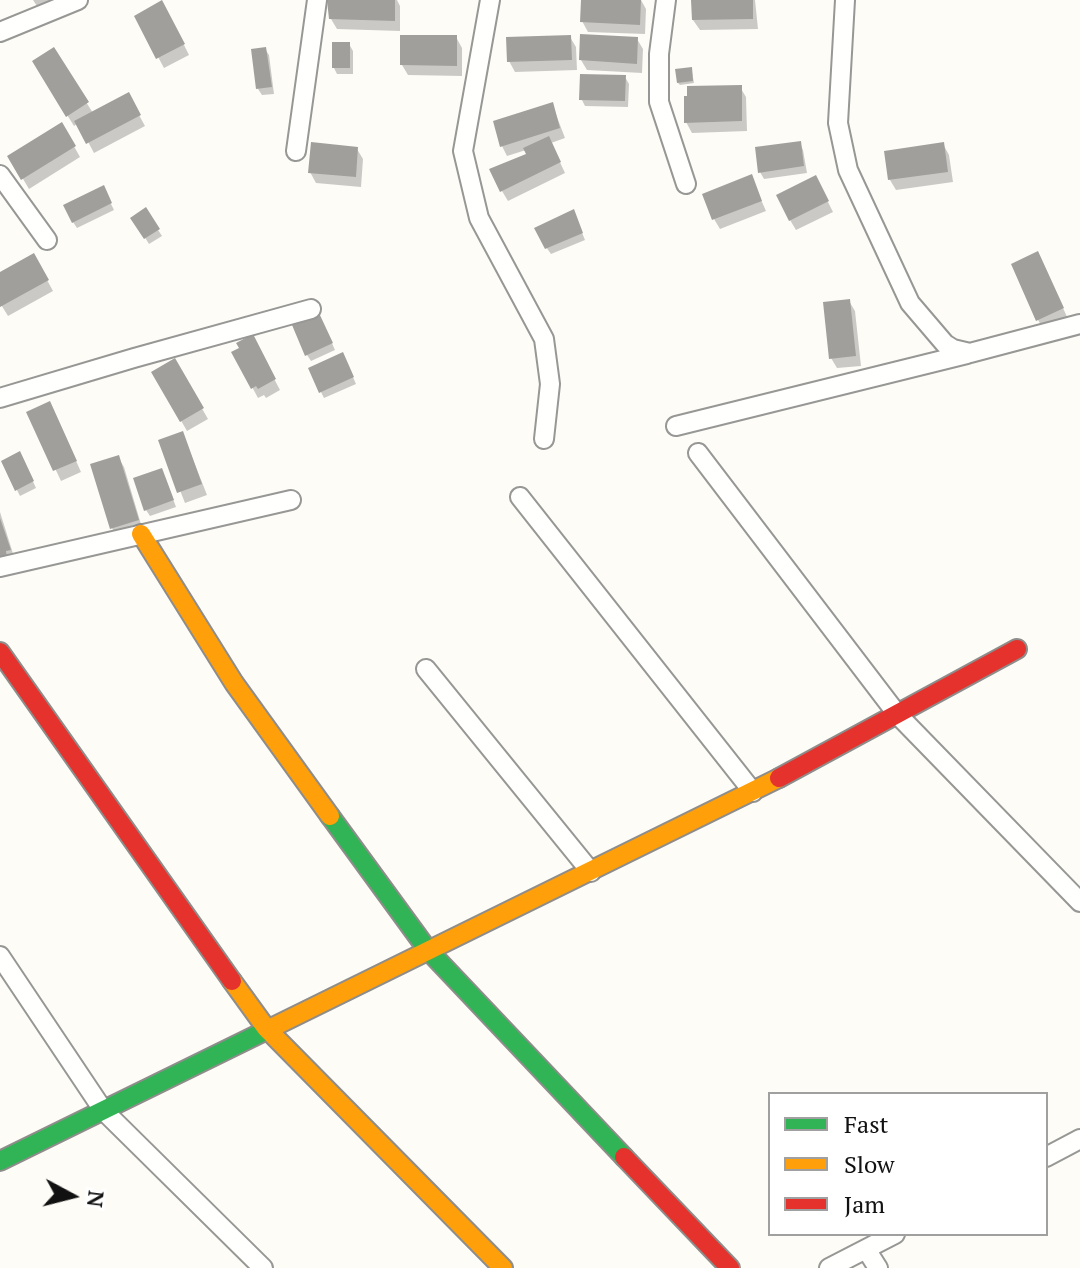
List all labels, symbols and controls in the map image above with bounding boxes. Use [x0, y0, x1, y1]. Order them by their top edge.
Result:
legend [768, 1092, 1048, 1236]
text: Fast [844, 1108, 888, 1140]
text: Slow [844, 1148, 895, 1180]
north arrow [32, 1156, 112, 1236]
text: Jam [844, 1188, 885, 1220]
text: N [81, 1189, 112, 1209]

